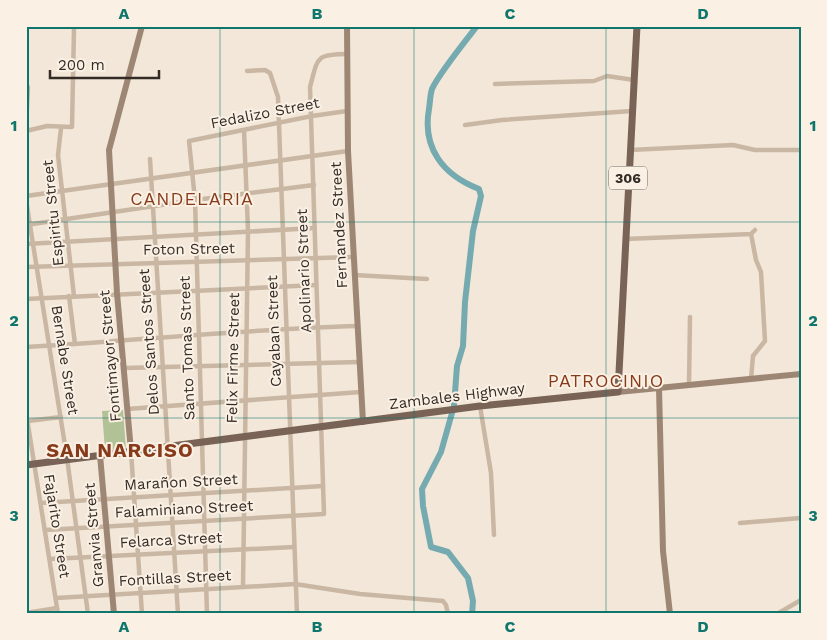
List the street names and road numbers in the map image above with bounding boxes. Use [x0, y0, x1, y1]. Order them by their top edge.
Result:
street label: Fedalizo Street [209, 93, 322, 132]
street label: Espiritu Street [38, 158, 68, 267]
street label: Fernandez Street [327, 161, 351, 289]
road number: 306 [609, 167, 647, 190]
street label: Apolinario Street [293, 208, 315, 333]
street label: Foton Street [143, 239, 236, 259]
street label: Delos Santos Street [135, 268, 163, 416]
street label: Cayaban Street [263, 274, 285, 387]
street label: Santo Tomas Street [175, 275, 199, 421]
street label: Fontimayor Street [95, 289, 125, 422]
street label: Felix Firme Street [223, 292, 243, 424]
street label: Bernabe Street [47, 304, 83, 417]
street label: Zambales Highway [388, 379, 526, 413]
street label: Marañon Street [124, 470, 239, 494]
street label: Fajarito Street [40, 473, 74, 580]
street label: Granvia Street [80, 481, 108, 588]
street label: Falaminiano Street [114, 496, 254, 522]
street label: Felarca Street [119, 528, 223, 552]
street label: Fontillas Street [118, 566, 232, 590]

